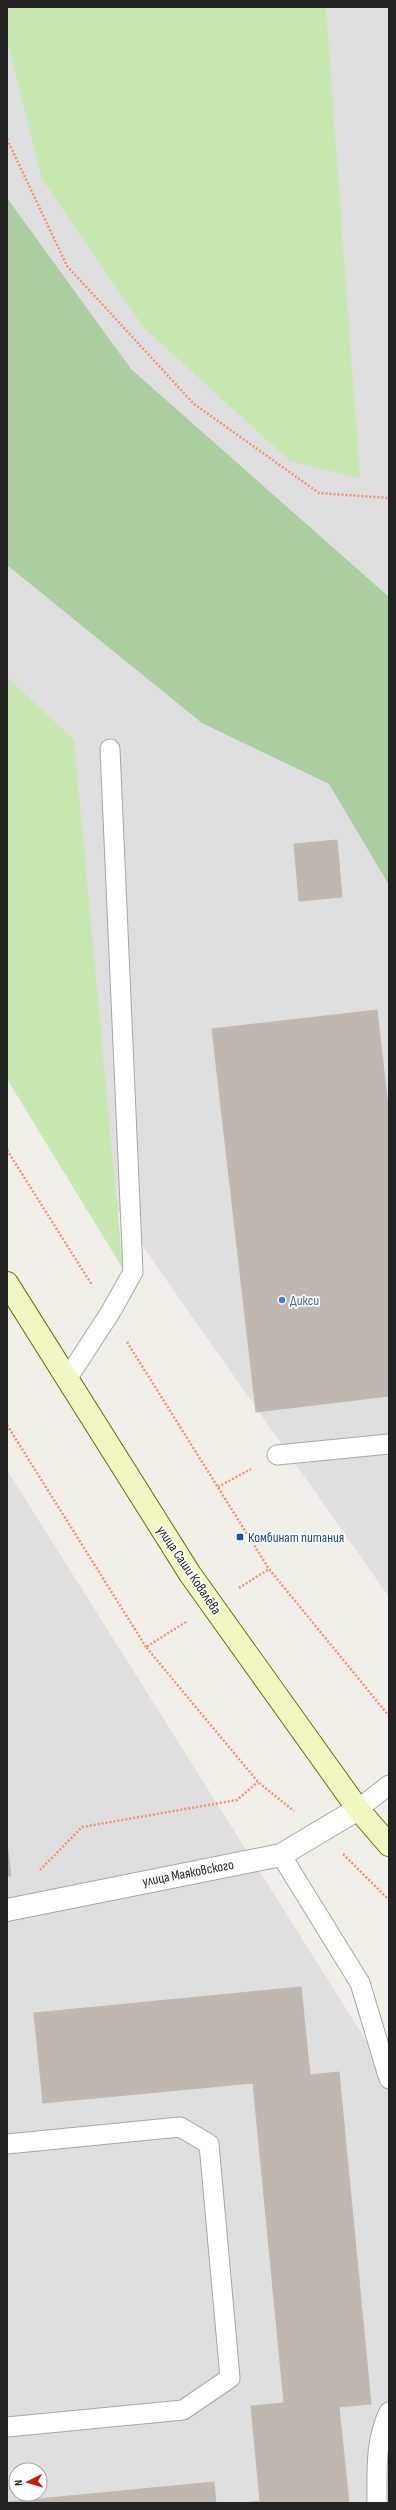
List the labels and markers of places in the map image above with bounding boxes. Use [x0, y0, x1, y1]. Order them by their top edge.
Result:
place label: Дикси [290, 1292, 319, 1309]
marker: Дикси [277, 1295, 287, 1305]
place label: Комбинат питания [248, 1529, 344, 1546]
marker: Комбинат питания [235, 1532, 245, 1542]

